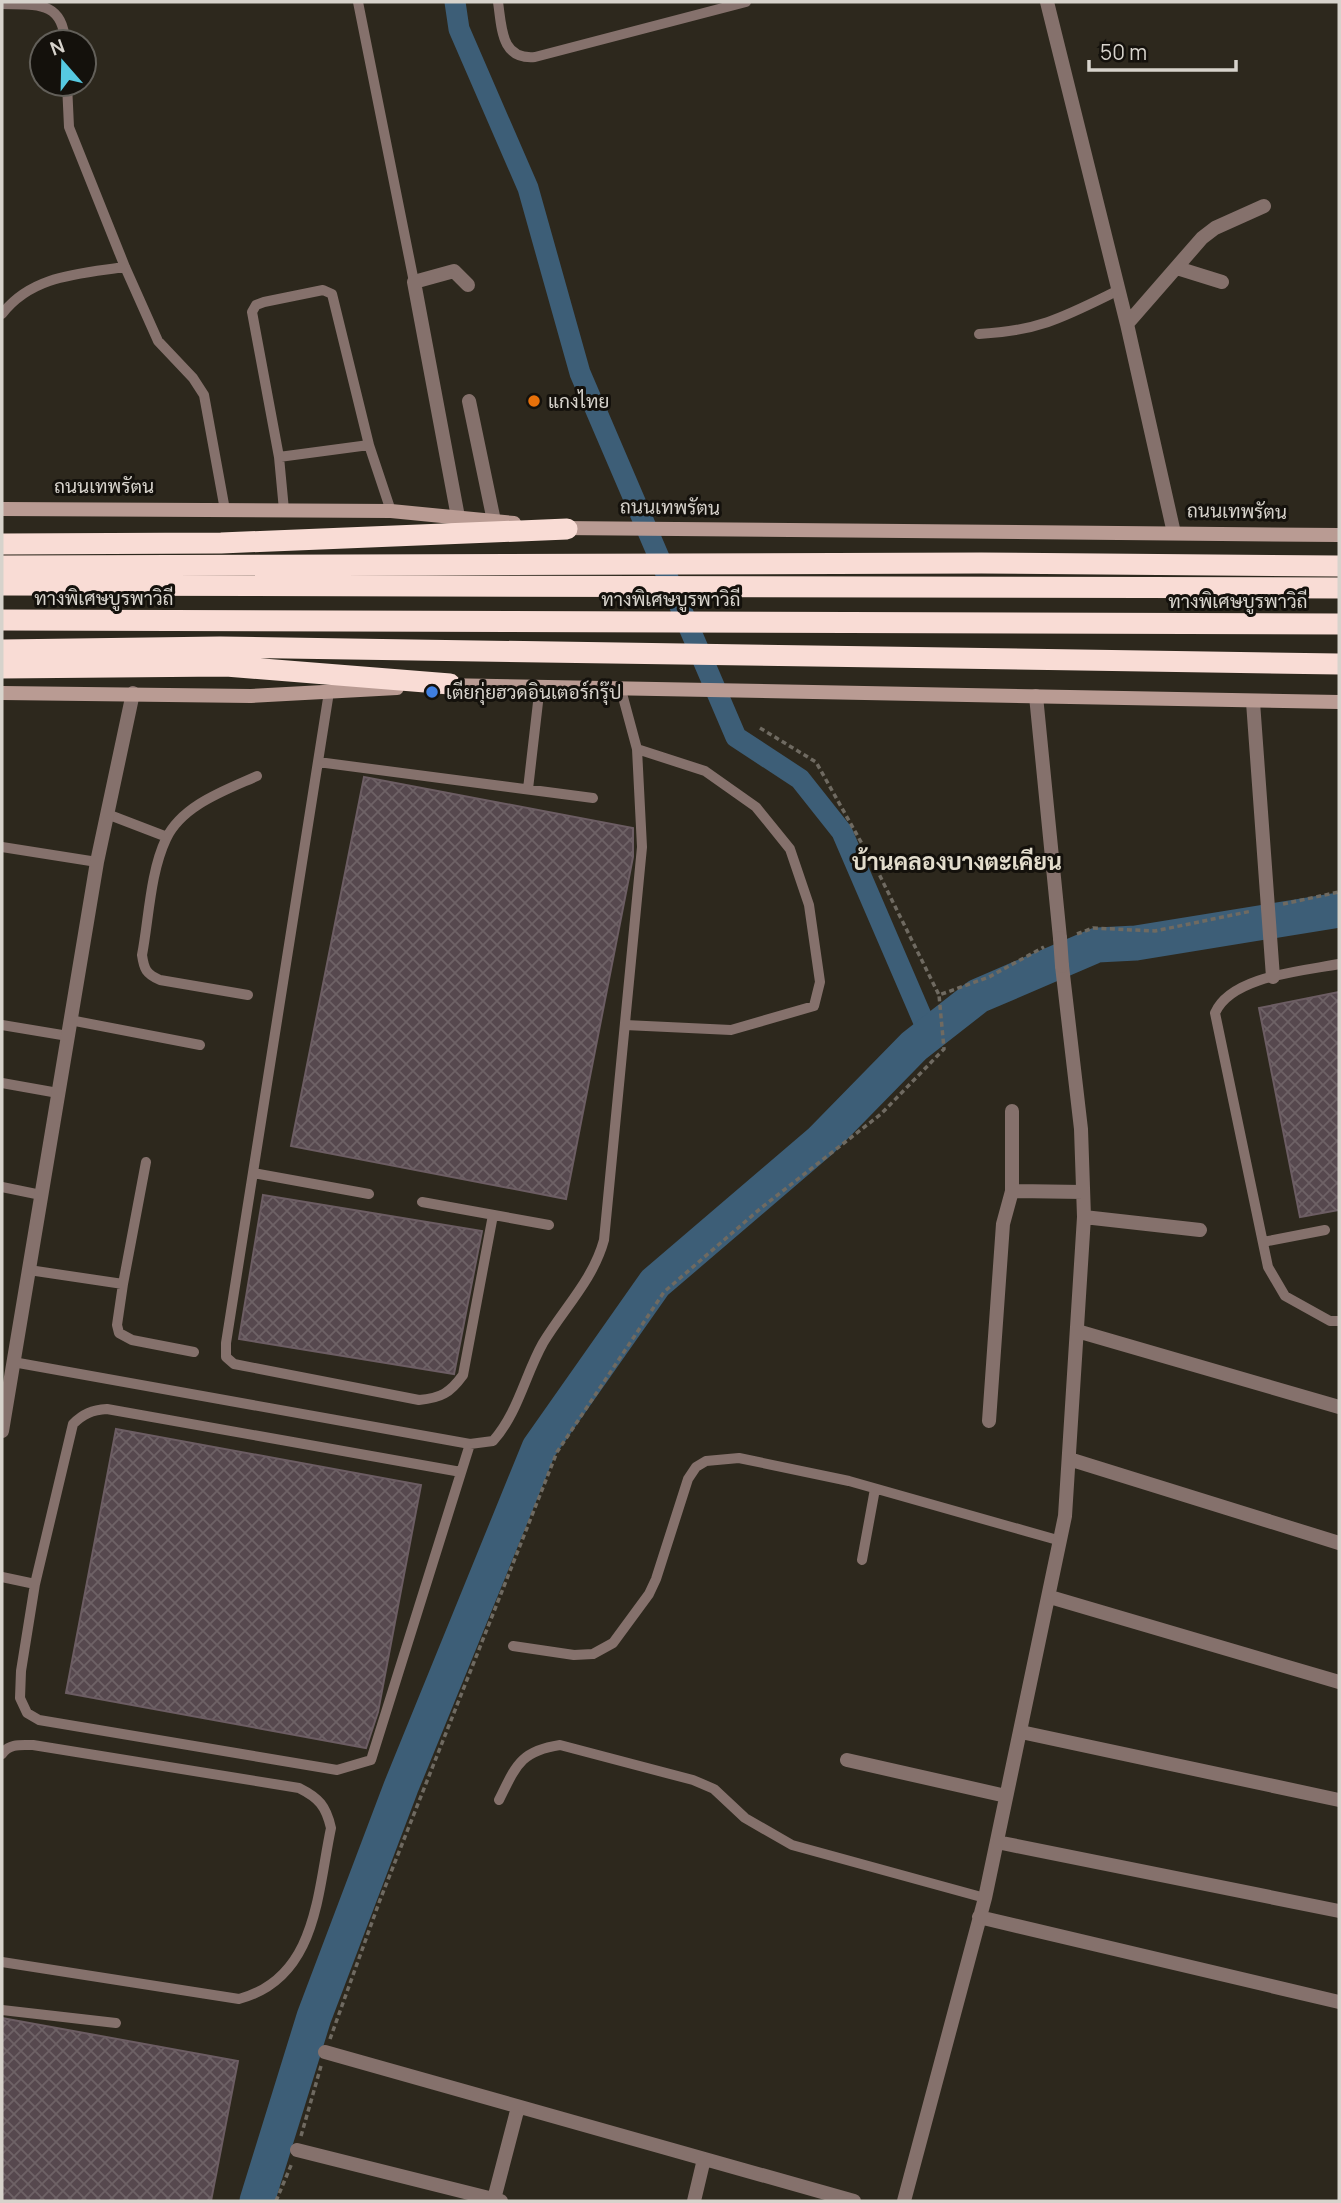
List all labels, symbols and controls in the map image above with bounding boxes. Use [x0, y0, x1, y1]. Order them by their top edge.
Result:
north arrow [28, 28, 98, 98]
scale bar [1089, 28, 1236, 72]
text: N [46, 32, 68, 62]
text: 50 m [1100, 38, 1147, 66]
place label: แกงไทย [548, 388, 609, 414]
marker: แกงไทย [526, 393, 542, 409]
street label: ถนนเทพรัตน [54, 473, 154, 499]
street label: ถนนเทพรัตน [620, 493, 720, 521]
street label: ถนนเทพรัตน [1187, 497, 1287, 525]
street label: ทางพิเศษบูรพาวิถี [34, 585, 174, 612]
street label: ทางพิเศษบูรพาวิถี [601, 586, 741, 613]
street label: ทางพิเศษบูรพาวิถี [1168, 588, 1308, 615]
place label: เตียกุ่ยฮวดอินเตอร์กรุ๊ป [446, 679, 621, 705]
marker: เตียกุ่ยฮวดอินเตอร์กรุ๊ป [424, 684, 440, 700]
district label: บ้านคลองบางตะเคียน [852, 845, 1062, 877]

